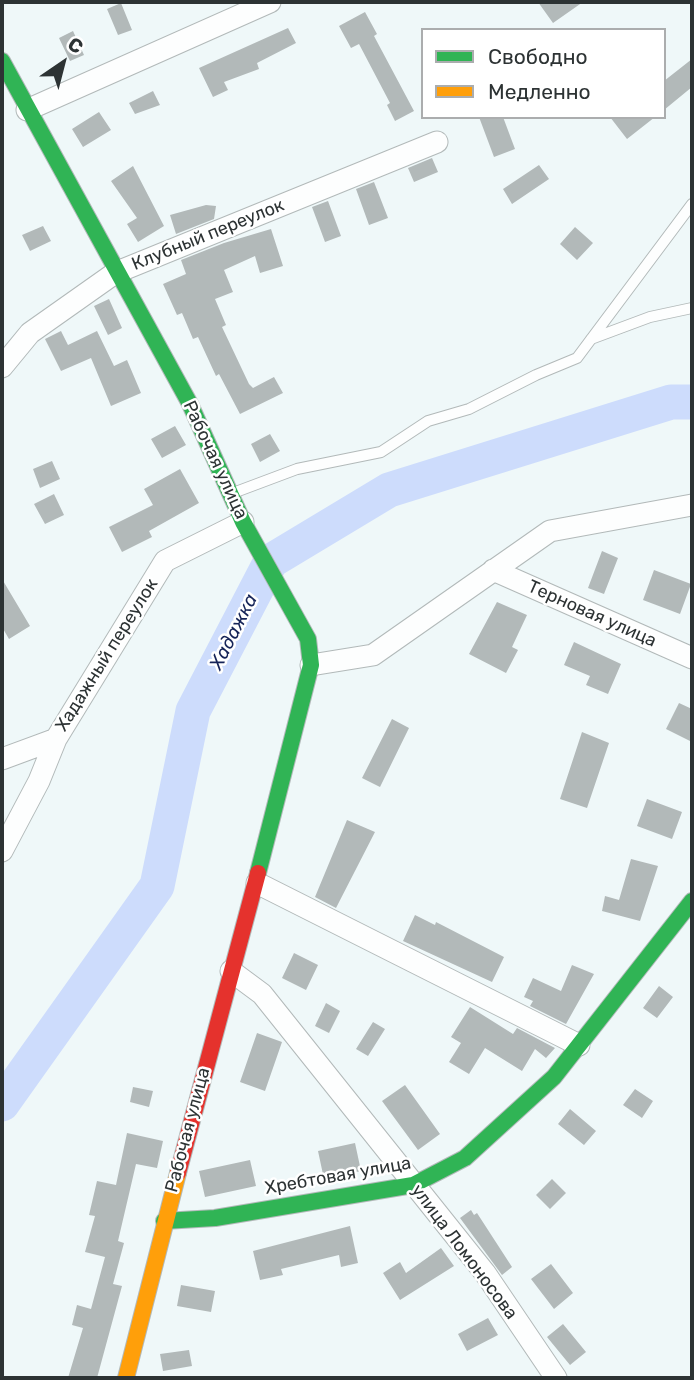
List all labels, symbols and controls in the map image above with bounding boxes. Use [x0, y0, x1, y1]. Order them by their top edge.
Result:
north arrow [28, 28, 98, 98]
legend [421, 28, 666, 119]
text: С [63, 32, 87, 59]
text: Свободно [488, 44, 588, 69]
text: Медленно [488, 79, 591, 104]
street label: Клубный переулок [129, 195, 287, 275]
street label: Рабочая улица [178, 397, 252, 523]
street label: Хадажный переулок [51, 574, 163, 736]
street label: Терновая улица [524, 576, 660, 652]
water label: Хадажка [205, 590, 263, 674]
street label: Рабочая улица [161, 1065, 215, 1195]
street label: Хребтовая улица [263, 1152, 413, 1200]
street label: улица Ломоносова [406, 1180, 522, 1324]

